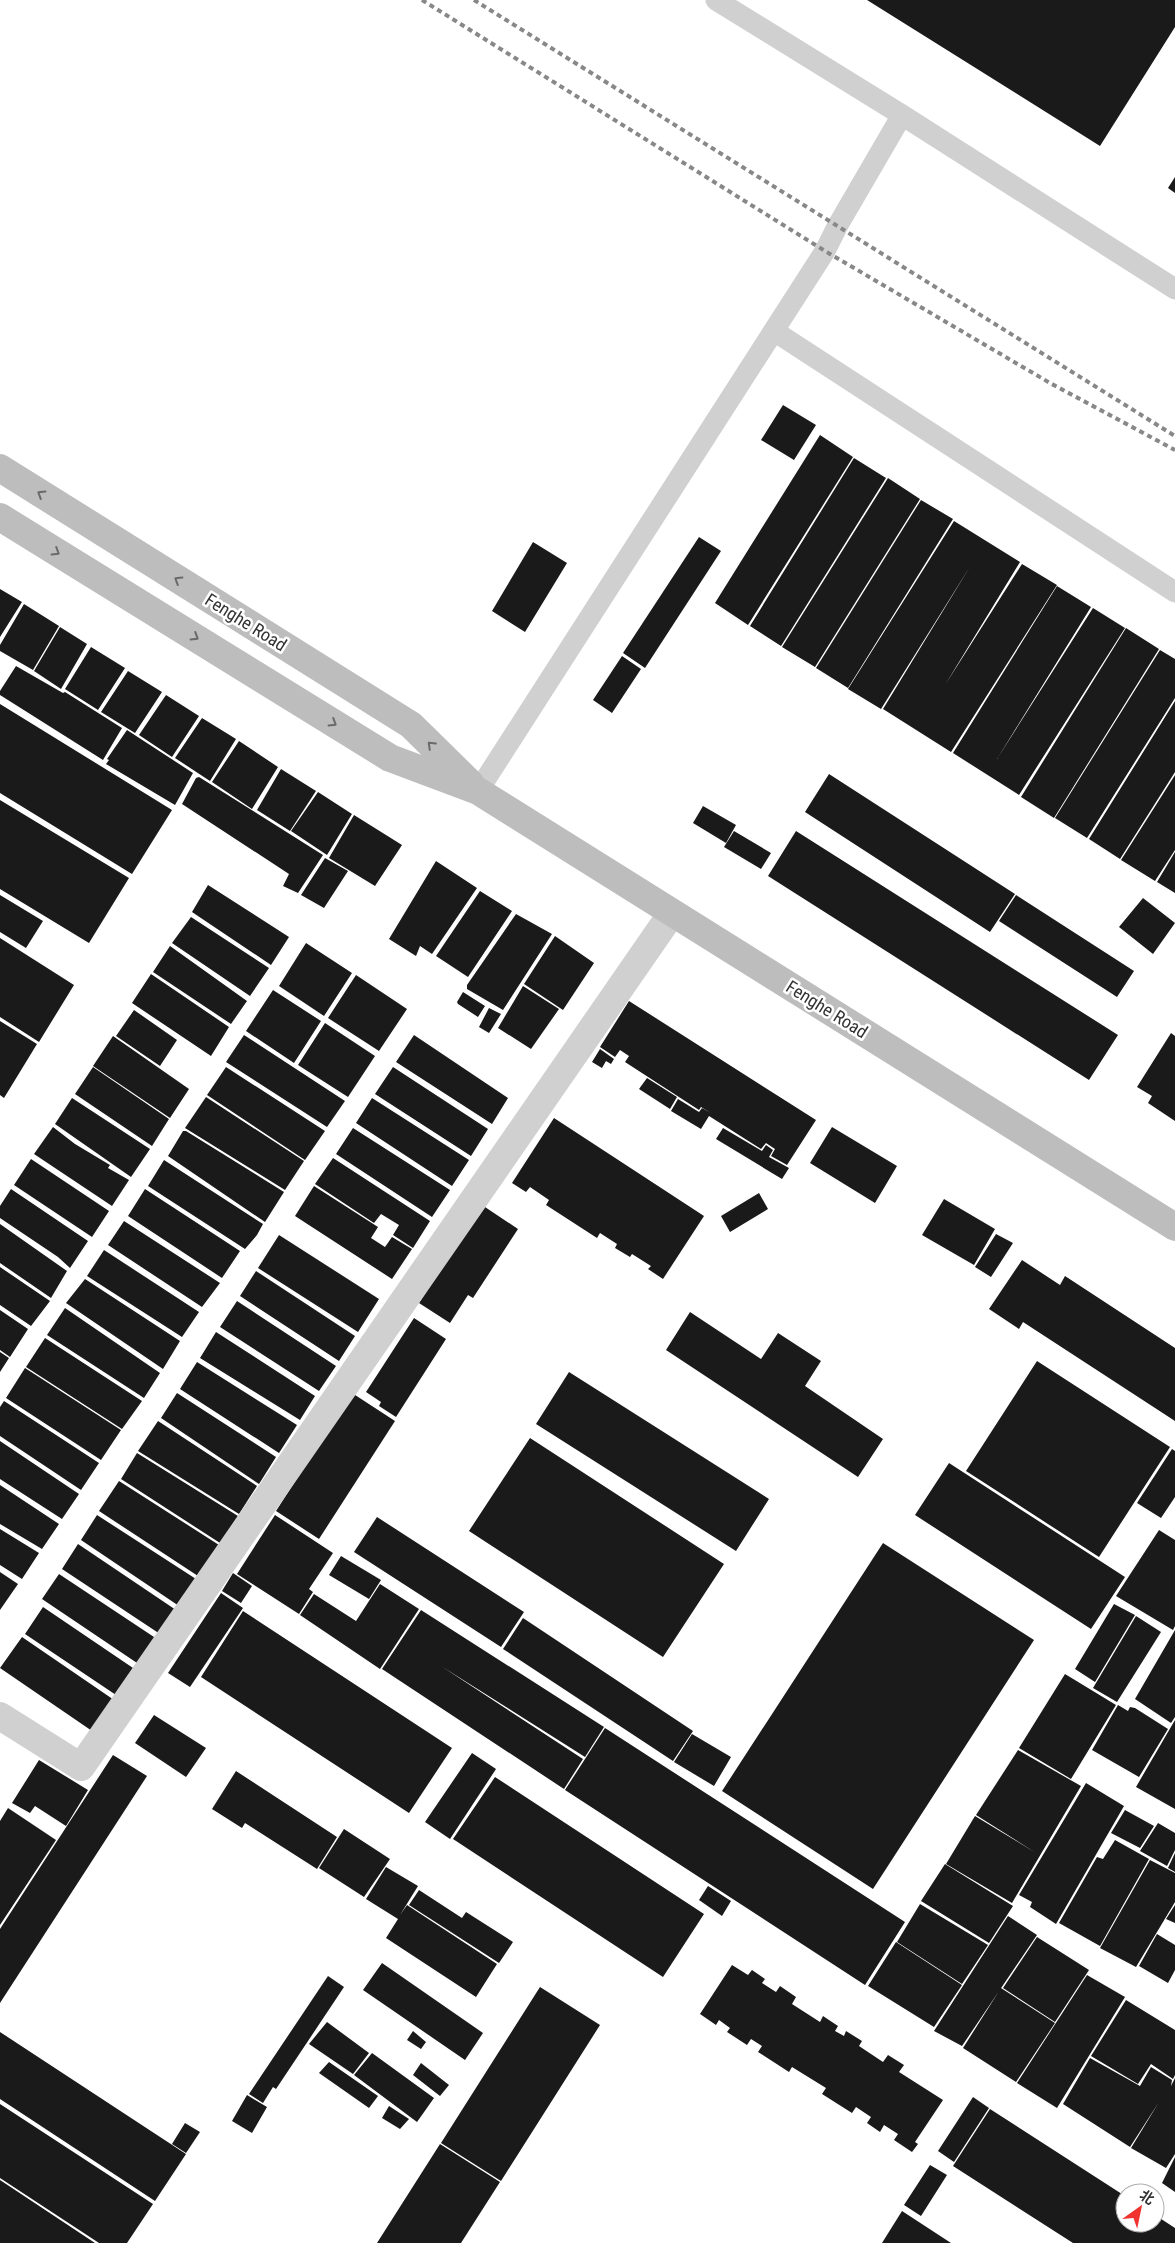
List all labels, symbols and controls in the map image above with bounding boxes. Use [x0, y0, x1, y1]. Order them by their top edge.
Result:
one-way arrow [37, 490, 46, 500]
one-way arrow [51, 546, 60, 555]
one-way arrow [175, 576, 184, 586]
street label: Fenghe Road [201, 589, 291, 655]
one-way arrow [189, 631, 198, 641]
one-way arrow [327, 716, 336, 726]
one-way arrow [428, 742, 437, 751]
street label: Fenghe Road [782, 976, 872, 1042]
north arrow [1115, 2183, 1165, 2233]
text: 北 [1137, 2187, 1157, 2208]

